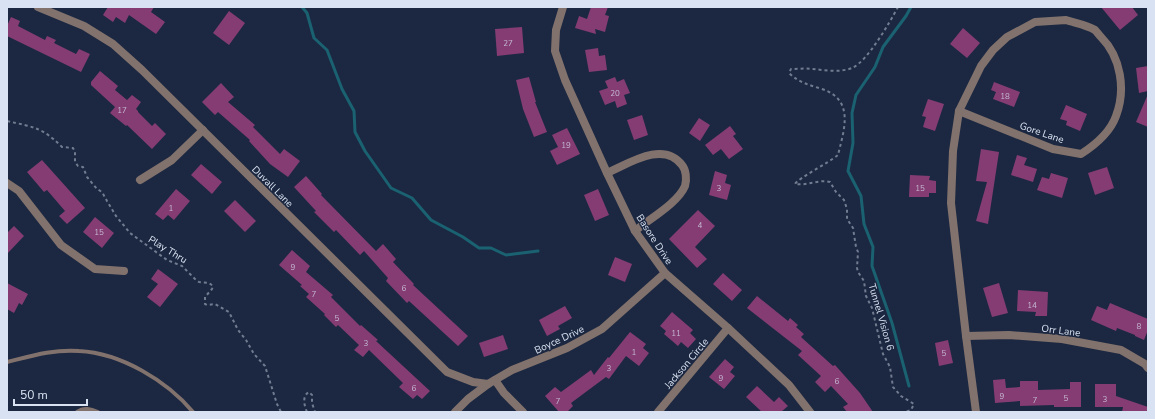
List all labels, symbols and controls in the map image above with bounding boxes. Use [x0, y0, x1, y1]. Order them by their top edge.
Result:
house number: 27 [503, 38, 513, 49]
house number: 20 [610, 88, 620, 99]
house number: 18 [1000, 91, 1010, 102]
house number: 17 [117, 105, 127, 116]
street label: Gore Lane [1018, 119, 1066, 147]
house number: 19 [561, 140, 571, 151]
street label: Duvall Lane [248, 163, 296, 211]
house number: 3 [717, 183, 722, 194]
house number: 15 [915, 183, 925, 194]
house number: 1 [169, 203, 174, 214]
street label: Basore Drive [633, 212, 676, 267]
house number: 4 [698, 220, 703, 231]
house number: 15 [94, 227, 104, 238]
street label: Play Thru [145, 233, 190, 267]
house number: 9 [291, 262, 296, 273]
street label: Tunnel Vision 6 [865, 282, 897, 353]
house number: 6 [402, 283, 407, 294]
house number: 7 [312, 289, 317, 300]
house number: 14 [1027, 300, 1037, 311]
house number: 5 [335, 313, 340, 324]
house number: 8 [1137, 321, 1142, 332]
street label: Boyce Drive [532, 322, 587, 358]
street label: Orr Lane [1041, 322, 1081, 340]
house number: 11 [671, 328, 681, 339]
street label: Jackson Circle [661, 335, 712, 393]
house number: 3 [364, 338, 369, 349]
house number: 1 [632, 347, 637, 358]
house number: 5 [942, 348, 947, 359]
house number: 3 [607, 363, 612, 374]
house number: 9 [719, 373, 724, 384]
house number: 6 [835, 376, 840, 387]
scale bar [14, 381, 87, 407]
house number: 6 [412, 383, 417, 394]
text: 50 m [20, 387, 48, 403]
house number: 9 [1000, 391, 1005, 402]
house number: 5 [1064, 393, 1069, 404]
house number: 3 [1103, 394, 1108, 405]
house number: 7 [1033, 395, 1038, 406]
house number: 7 [556, 396, 561, 407]

